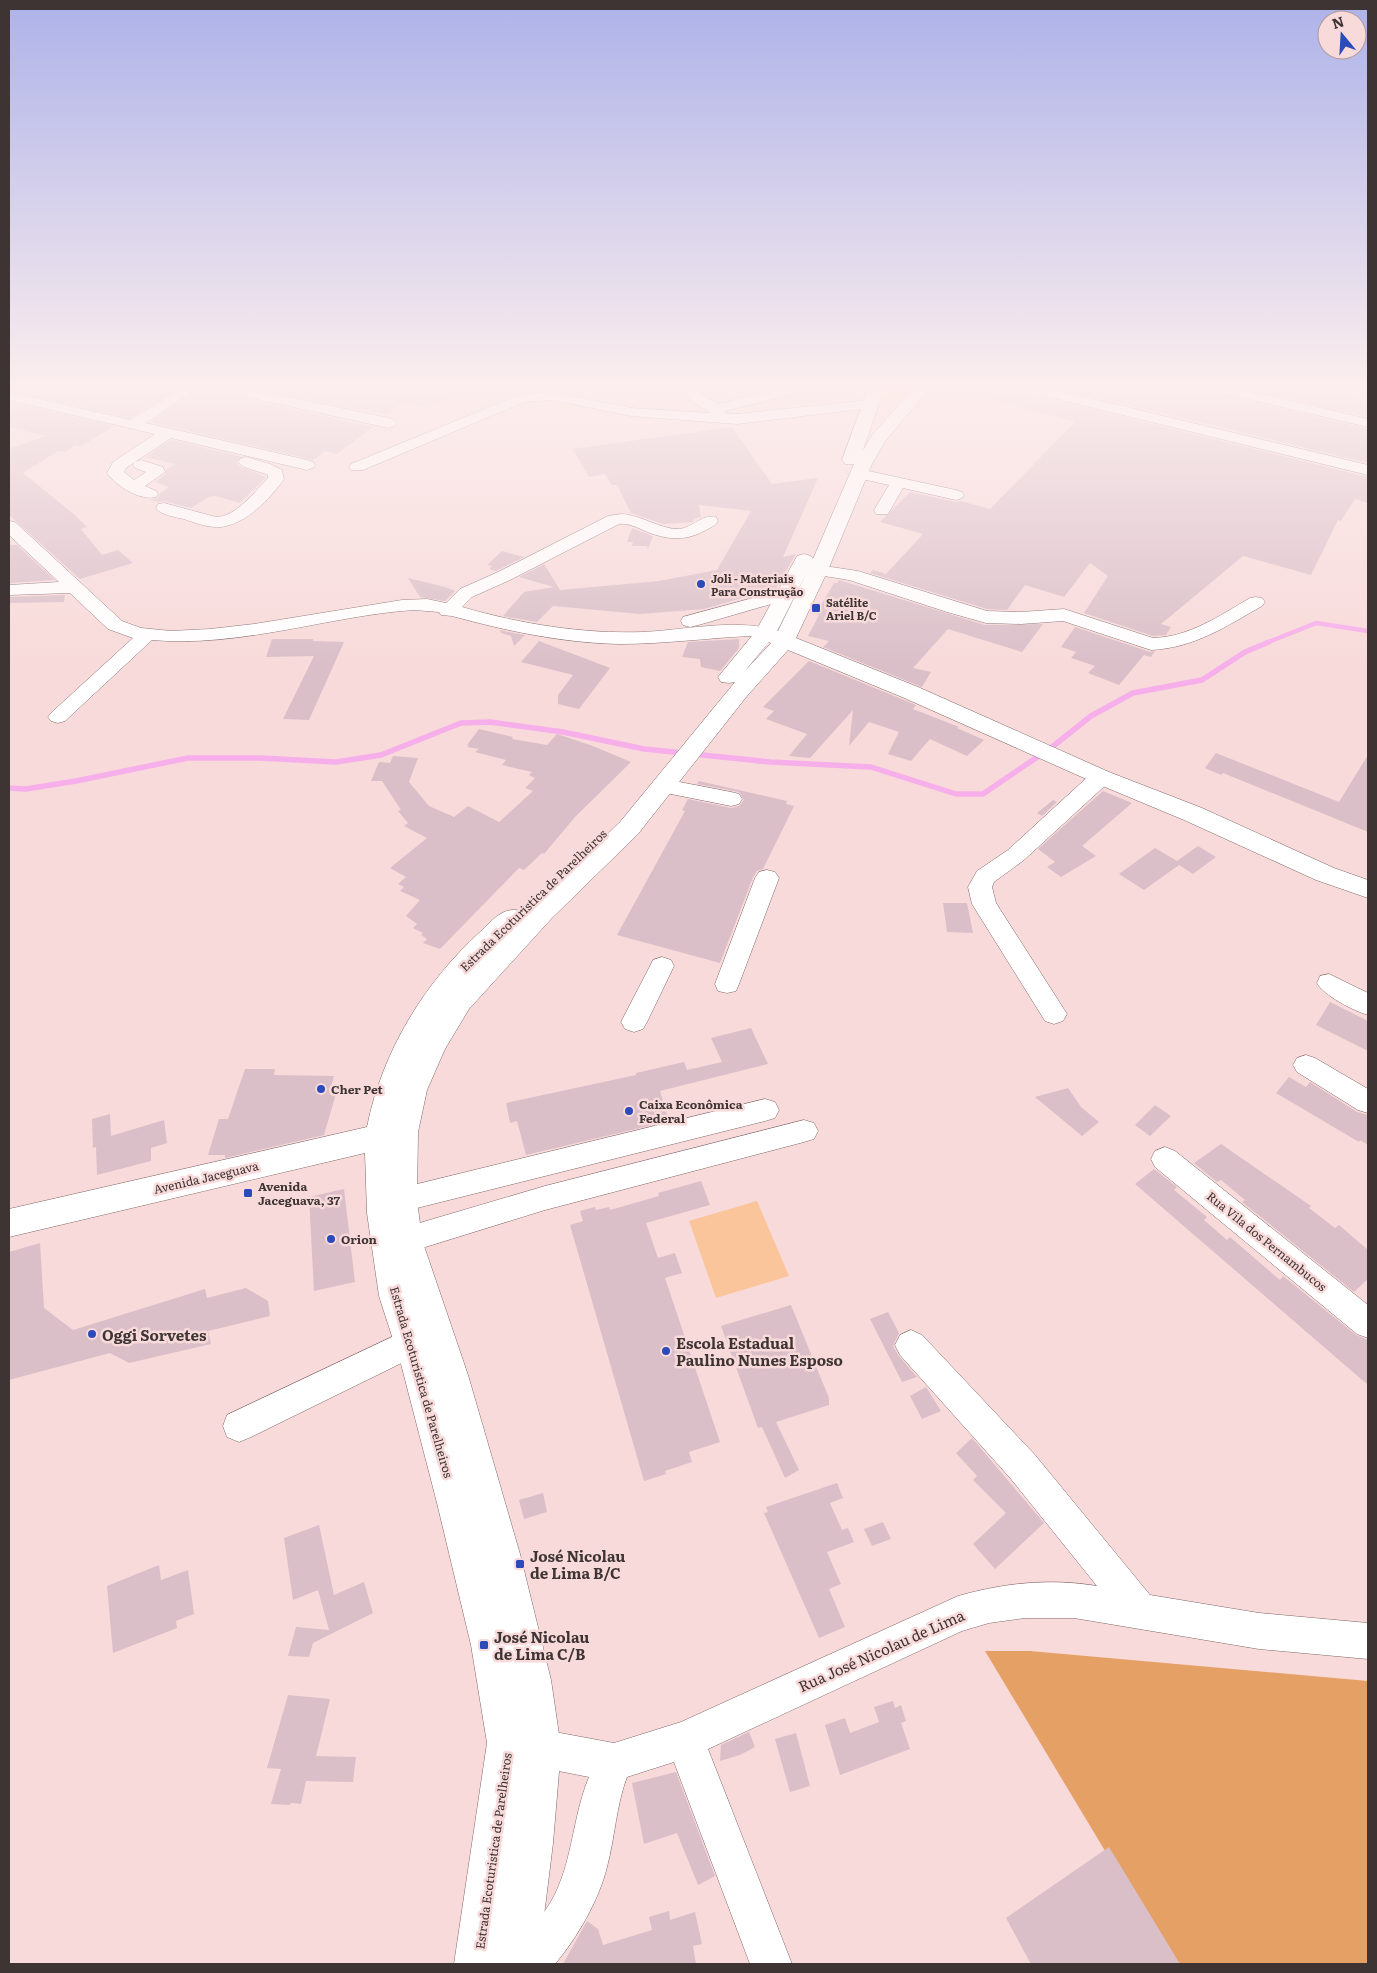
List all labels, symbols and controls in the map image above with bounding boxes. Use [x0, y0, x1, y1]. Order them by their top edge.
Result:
north arrow [1317, 10, 1367, 60]
text: N [1329, 10, 1347, 33]
place label: Joli - Materiais Para Construção [711, 570, 804, 599]
marker: Joli - Materiais Para Construção [695, 578, 707, 590]
place label: Satélite Ariel B/C [826, 594, 877, 623]
marker: Satélite Ariel B/C [810, 602, 822, 614]
street label: Estrada Ecoturistica de Parelheiros [455, 824, 611, 975]
place label: Cher Pet [331, 1080, 384, 1098]
marker: Cher Pet [315, 1083, 327, 1095]
place label: Caixa Econômica Federal [639, 1095, 743, 1127]
marker: Caixa Econômica Federal [623, 1105, 635, 1117]
street label: Avenida Jaceguava [152, 1156, 261, 1198]
place label: Avenida Jaceguava, 37 [258, 1177, 340, 1209]
marker: Avenida Jaceguava, 37 [242, 1187, 254, 1199]
street label: Rua Vila dos Pernambucos [1203, 1187, 1331, 1295]
place label: Orion [341, 1230, 378, 1248]
marker: Orion [325, 1233, 337, 1245]
street label: Estrada Ecoturistica de Parelheiros [386, 1284, 458, 1480]
place label: Oggi Sorvetes [102, 1323, 207, 1346]
marker: Oggi Sorvetes [86, 1328, 98, 1340]
place label: Escola Estadual Paulino Nunes Esposo [676, 1331, 843, 1371]
marker: Escola Estadual Paulino Nunes Esposo [660, 1345, 672, 1357]
place label: José Nicolau de Lima B/C [530, 1544, 625, 1584]
marker: José Nicolau de Lima B/C [514, 1558, 526, 1570]
street label: Rua José Nicolau de Lima [794, 1603, 969, 1697]
place label: José Nicolau de Lima C/B [494, 1625, 589, 1665]
marker: José Nicolau de Lima C/B [478, 1639, 490, 1651]
street label: Estrada Ecoturistica de Parelheiros [470, 1751, 516, 1950]

